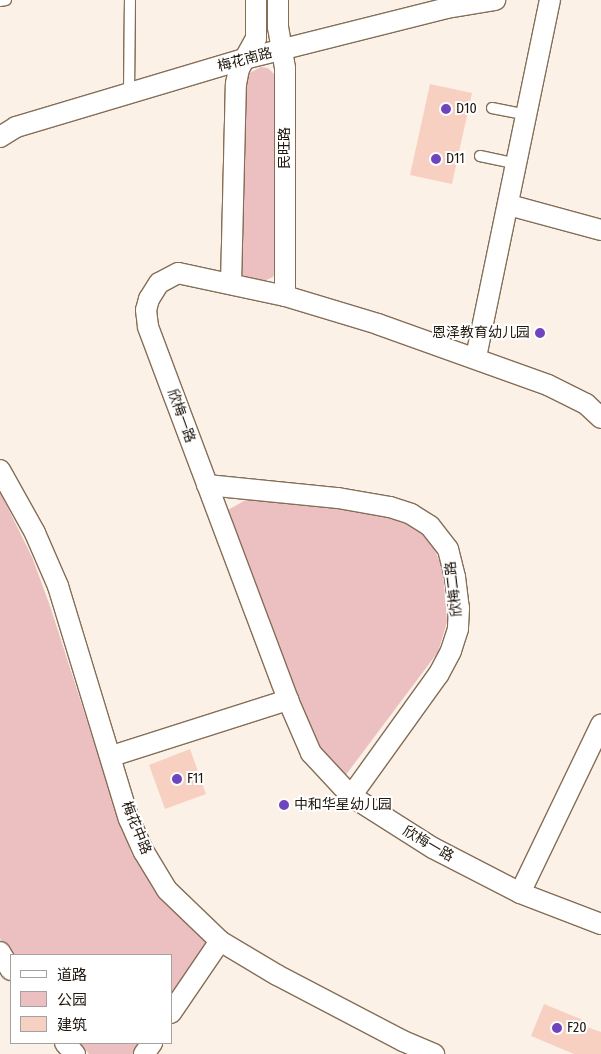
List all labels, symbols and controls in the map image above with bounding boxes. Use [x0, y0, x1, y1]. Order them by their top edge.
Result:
street label: 梅花南路 [216, 45, 274, 75]
place label: D10 [456, 101, 477, 117]
marker: D10 [440, 103, 452, 115]
street label: 民旺路 [277, 127, 293, 169]
place label: D11 [446, 151, 465, 167]
marker: D11 [430, 153, 442, 165]
place label: 恩泽教育幼儿园 [432, 325, 530, 341]
marker: 恩泽教育幼儿园 [534, 327, 546, 339]
street label: 欣梅一路 [164, 387, 198, 445]
street label: 欣梅二路 [442, 560, 466, 618]
place label: F11 [187, 771, 203, 787]
marker: F11 [171, 773, 183, 785]
place label: 中和华星幼儿园 [294, 797, 392, 813]
street label: 梅花中路 [118, 799, 154, 857]
marker: 中和华星幼儿园 [278, 799, 290, 811]
street label: 欣梅一路 [400, 823, 456, 865]
legend [10, 954, 172, 1044]
text: 道路 [57, 966, 87, 984]
text: 公园 [57, 991, 87, 1009]
text: 建筑 [57, 1016, 87, 1034]
place label: F20 [567, 1020, 587, 1036]
marker: F20 [551, 1022, 563, 1034]

